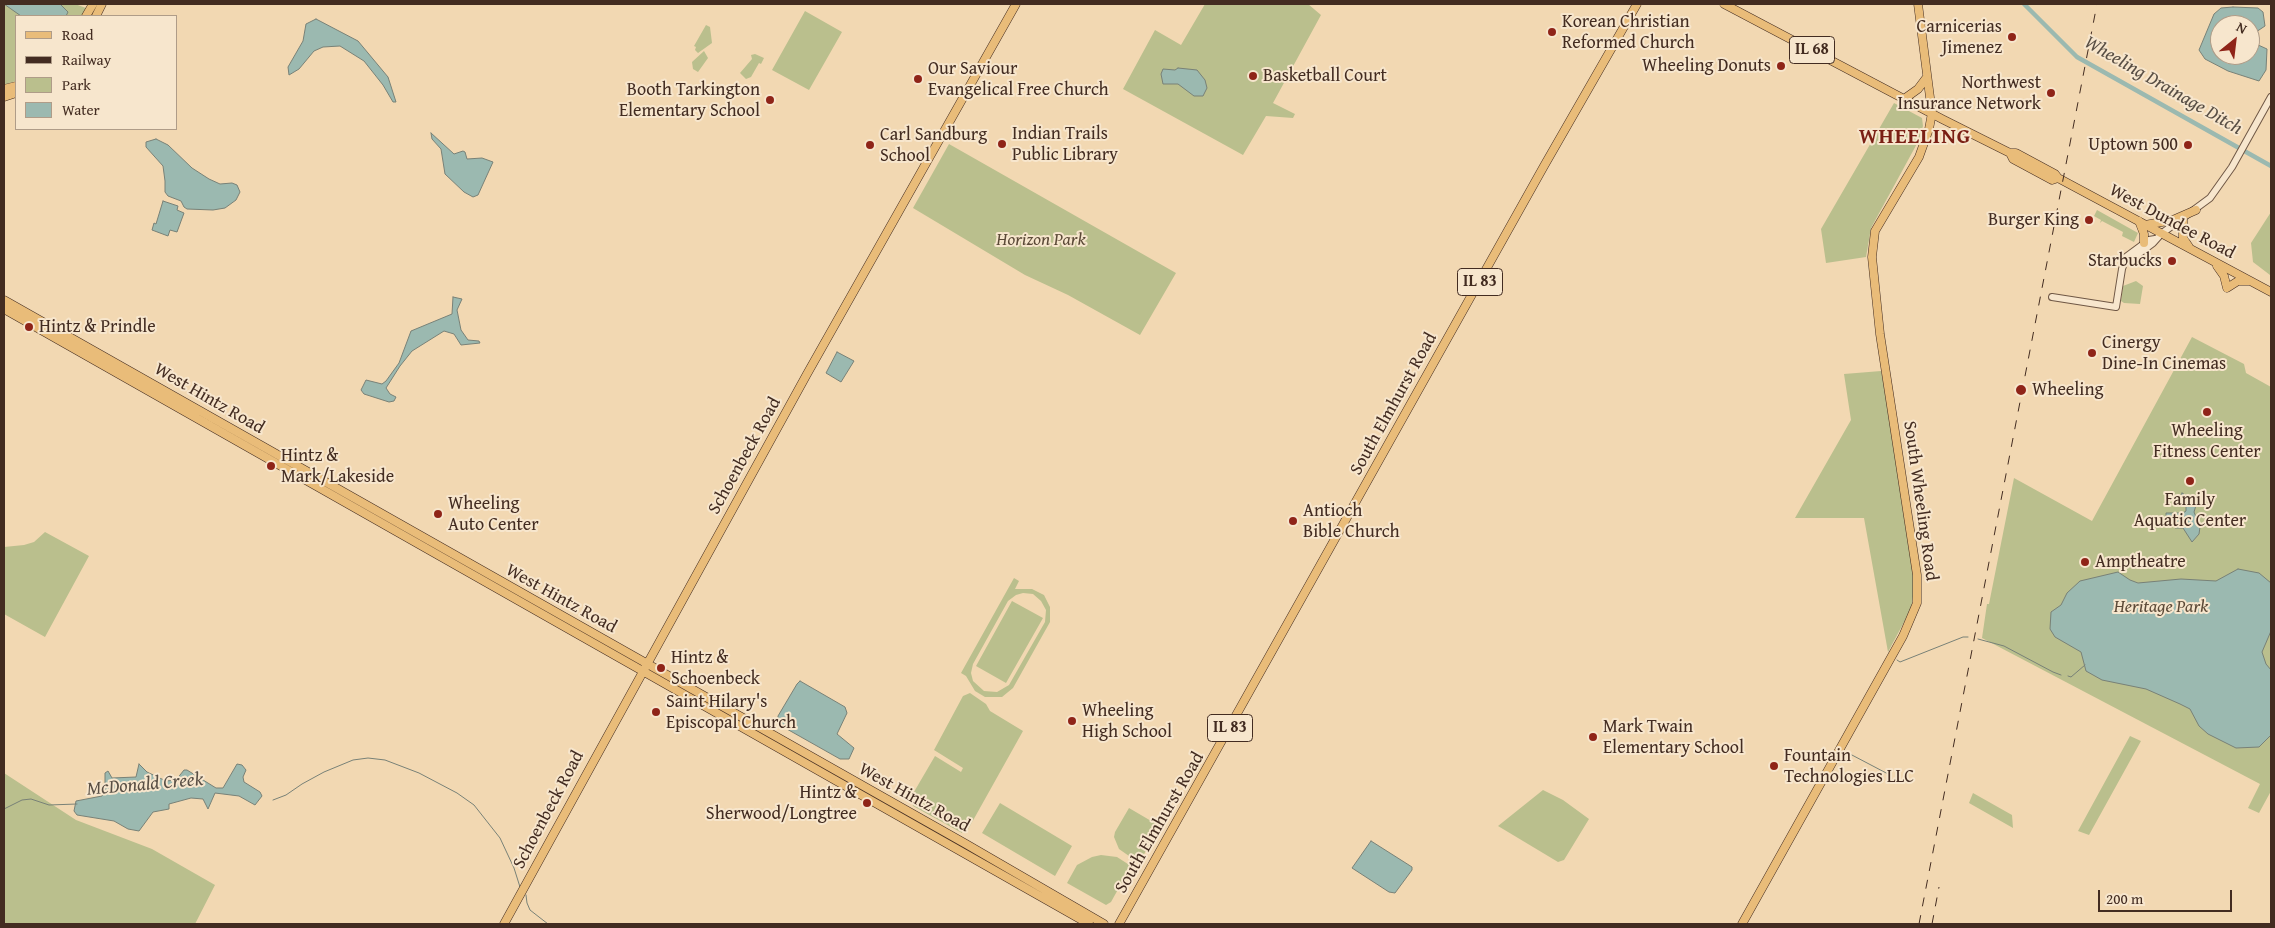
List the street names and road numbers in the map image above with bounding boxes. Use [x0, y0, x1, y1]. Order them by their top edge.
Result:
road number: IL 68 [1790, 36, 1834, 64]
street label: West Dundee Road [2105, 180, 2239, 264]
road number: IL 83 [1458, 268, 1502, 296]
street label: South Elmhurst Road [1346, 329, 1442, 479]
street label: West Hintz Road [150, 359, 268, 439]
street label: Schoenbeck Road [704, 394, 786, 518]
street label: South Wheeling Road [1898, 420, 1942, 582]
street label: West Hintz Road [502, 560, 620, 638]
road number: IL 83 [1208, 714, 1252, 741]
street label: Schoenbeck Road [509, 747, 589, 873]
street label: South Elmhurst Road [1111, 749, 1209, 897]
street label: West Hintz Road [855, 759, 973, 837]

